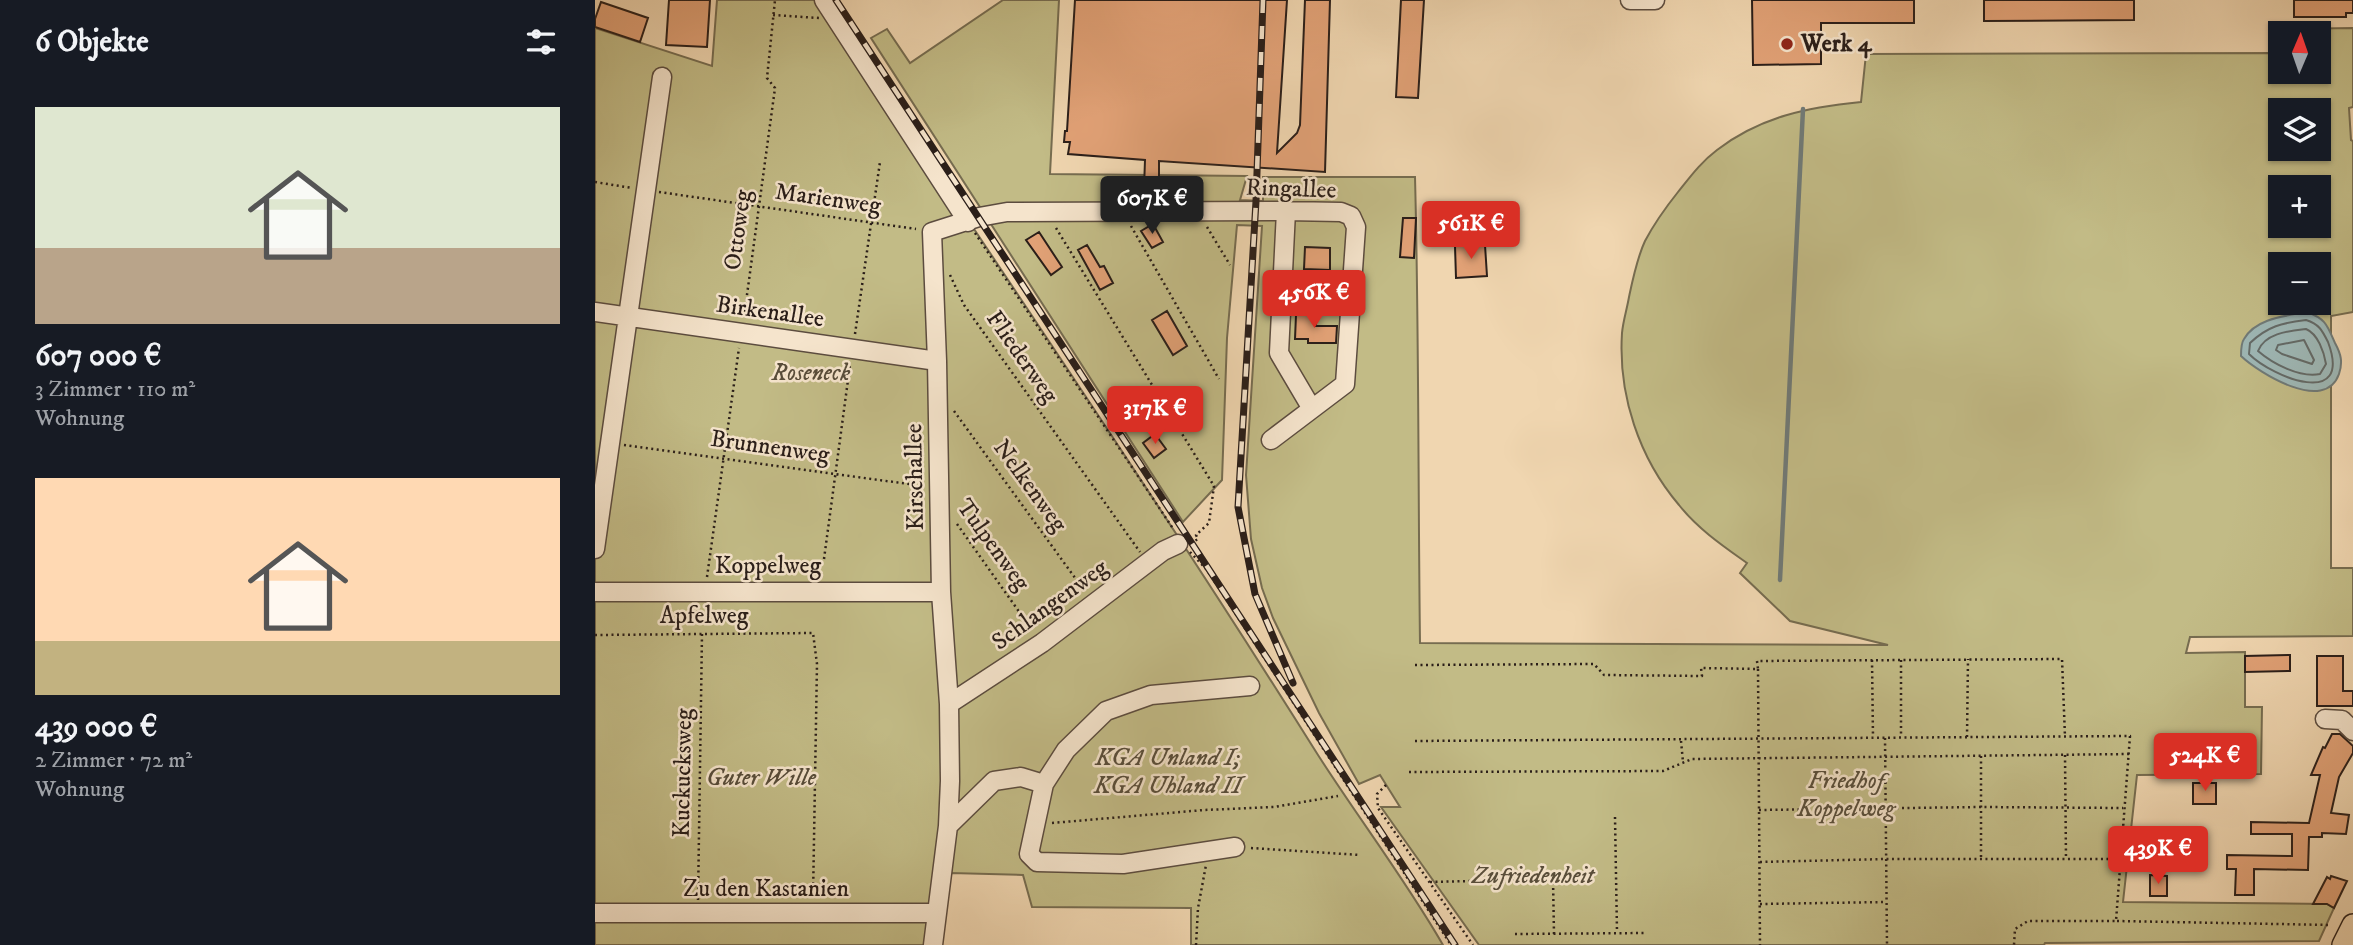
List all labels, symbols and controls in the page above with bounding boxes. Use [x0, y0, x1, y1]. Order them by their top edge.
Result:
north arrow [2268, 21, 2331, 84]
map controls [2268, 21, 2331, 315]
icon: filters [522, 23, 560, 61]
text: 6 Objekte [35, 24, 149, 61]
place label: Werk 4 [1800, 29, 1873, 59]
marker: Werk 4 [1779, 36, 1795, 52]
button: layers [2268, 98, 2331, 161]
icon: home [235, 152, 361, 278]
street label: Ringallee [1245, 172, 1337, 206]
button: + [2268, 175, 2331, 238]
pin: 607K € [1095, 176, 1209, 236]
street label: Marienweg [773, 177, 883, 221]
text: 607K € [1116, 184, 1188, 213]
street label: Ottoweg [718, 188, 759, 272]
pin: 561K € [1414, 202, 1528, 261]
text: 561K € [1438, 209, 1504, 238]
button: − [2268, 252, 2331, 315]
pin: 456K € [1257, 270, 1371, 330]
text: 456K € [1278, 278, 1350, 307]
street label: Birkenallee [714, 290, 826, 334]
street label: Fliederweg [979, 305, 1065, 409]
text: 607 000 € [35, 338, 161, 375]
park label: Roseneck [771, 358, 850, 388]
text: 3 Zimmer · 110 m² [35, 375, 195, 404]
pin: 317K € [1098, 386, 1212, 446]
text: 317K € [1123, 394, 1187, 423]
text: Wohnung [35, 404, 124, 433]
street label: Kirschallee [899, 423, 931, 531]
street label: Brunnenweg [709, 424, 832, 470]
street label: Nelkenweg [986, 434, 1074, 539]
street label: Tulpenweg [950, 493, 1037, 597]
icon: home [235, 523, 361, 649]
street label: Koppelweg [715, 551, 821, 581]
street label: Schlangenweg [986, 553, 1114, 657]
street label: Apfelweg [660, 601, 749, 631]
street label: Kuckucksweg [667, 708, 699, 838]
text: 439 000 € [35, 709, 157, 746]
pin: 524K € [2148, 734, 2262, 793]
text: 524K € [2170, 741, 2240, 770]
park label: KGA Unland I; KGA Uhland II [1093, 743, 1246, 801]
text: 2 Zimmer · 72 m² [35, 746, 192, 775]
park label: Guter Wille [706, 763, 817, 793]
park label: Friedhof Koppelweg [1796, 766, 1897, 824]
text: Wohnung [35, 775, 124, 804]
pin: 439K € [2101, 826, 2215, 886]
text: 439K € [2124, 834, 2192, 863]
park label: Zufriedenheit [1471, 861, 1596, 891]
street label: Zu den Kastanien [683, 874, 849, 904]

